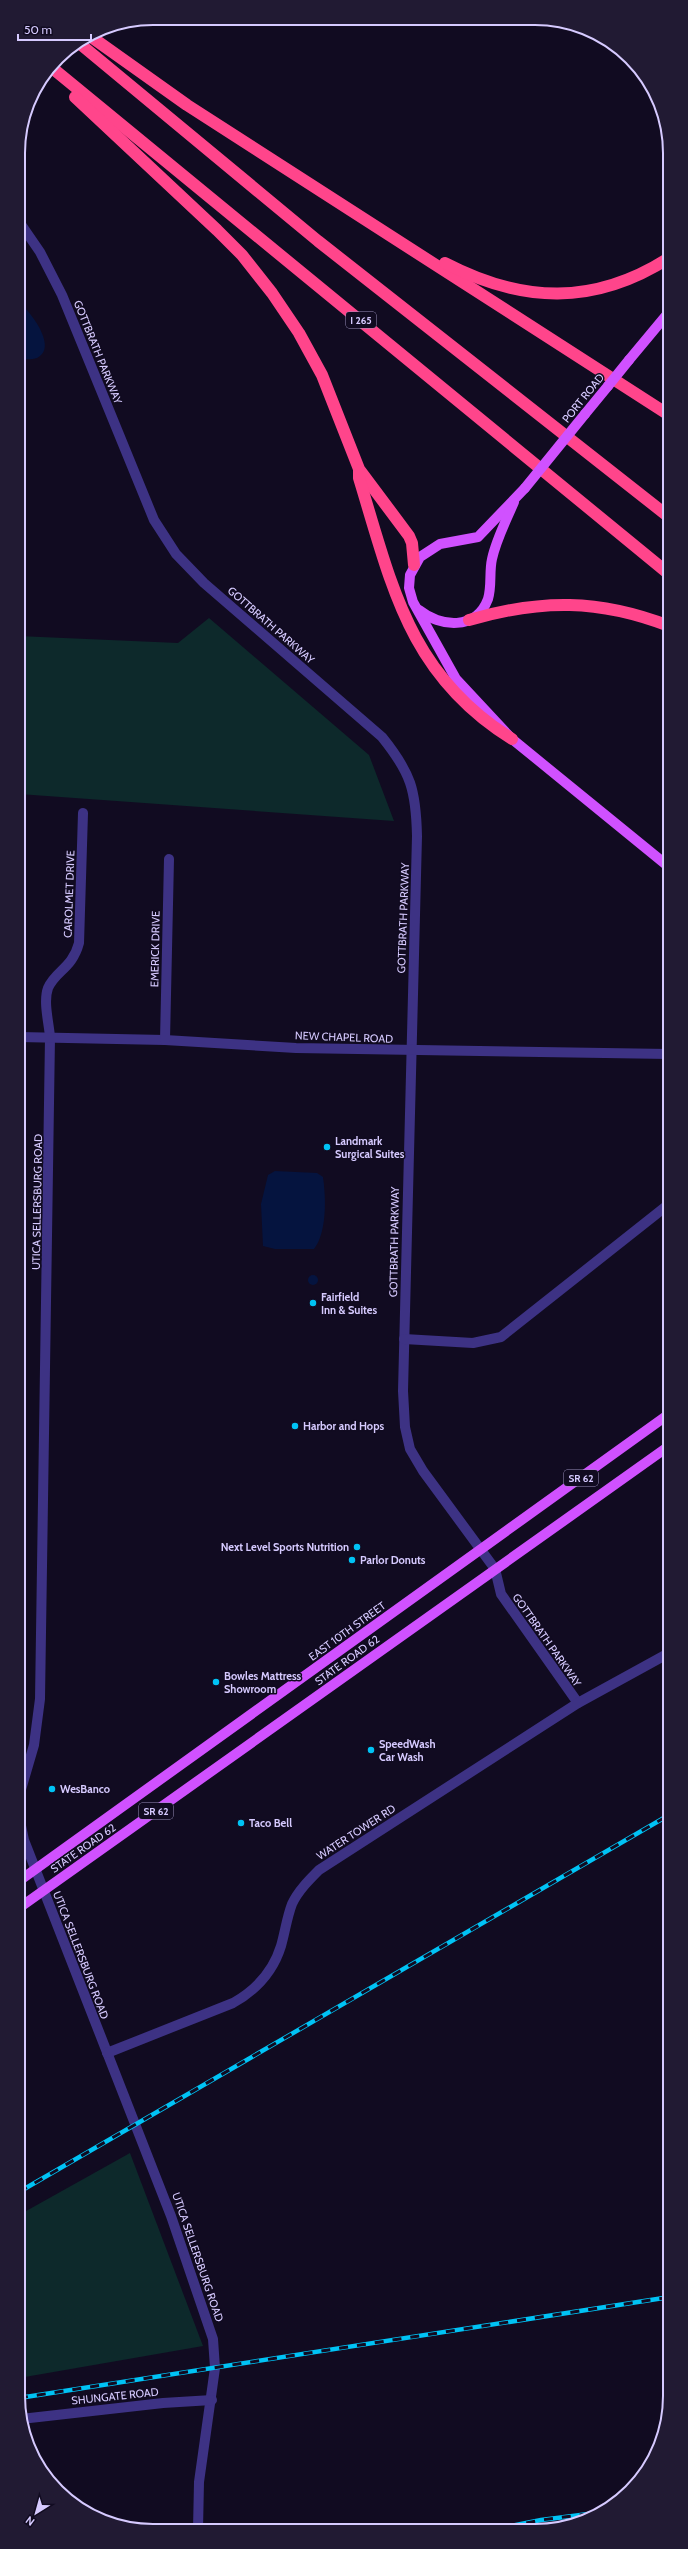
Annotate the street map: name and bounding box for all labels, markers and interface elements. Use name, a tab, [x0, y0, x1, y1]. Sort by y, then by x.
scale bar	[18, 16, 91, 42]
text: 50 m	[24, 22, 52, 37]
street label: GOTTBRATH PARKWAY	[71, 298, 125, 407]
road number: I 265	[346, 312, 376, 328]
street label: PORT ROAD	[559, 371, 607, 425]
street label: GOTTBRATH PARKWAY	[225, 583, 318, 667]
street label: CAROLMET DRIVE	[60, 850, 78, 938]
street label: GOTTBRATH PARKWAY	[394, 862, 412, 974]
street label: EMERICK DRIVE	[147, 911, 163, 987]
street label: NEW CHAPEL ROAD	[295, 1028, 393, 1046]
street label: UTICA SELLERSBURG ROAD	[29, 1134, 45, 1270]
place label: Landmark Surgical Suites	[335, 1134, 405, 1161]
marker: Landmark Surgical Suites	[322, 1142, 332, 1152]
street label: GOTTBRATH PARKWAY	[386, 1186, 402, 1297]
place label: Fairfield Inn & Suites	[321, 1290, 377, 1317]
marker: Fairfield Inn & Suites	[308, 1298, 318, 1308]
place label: Harbor and Hops	[303, 1419, 384, 1433]
marker: Harbor and Hops	[290, 1421, 300, 1431]
road number: SR 62	[564, 1470, 598, 1486]
place label: Next Level Sports Nutrition	[221, 1540, 349, 1554]
marker: Next Level Sports Nutrition	[352, 1542, 362, 1552]
place label: Parlor Donuts	[360, 1553, 426, 1567]
marker: Parlor Donuts	[347, 1555, 357, 1565]
street label: GOTTBRATH PARKWAY	[510, 1591, 585, 1690]
street label: EAST 10TH STREET	[306, 1598, 388, 1664]
street label: STATE ROAD 62	[312, 1632, 382, 1688]
place label: Bowles Mattress Showroom	[224, 1669, 302, 1696]
marker: Bowles Mattress Showroom	[211, 1677, 221, 1687]
place label: SpeedWash Car Wash	[379, 1737, 436, 1764]
marker: SpeedWash Car Wash	[366, 1745, 376, 1755]
place label: WesBanco	[60, 1782, 110, 1796]
marker: WesBanco	[47, 1784, 57, 1794]
street label: WATER TOWER RD	[314, 1801, 398, 1863]
road number: SR 62	[139, 1803, 173, 1819]
place label: Taco Bell	[249, 1816, 292, 1830]
marker: Taco Bell	[236, 1818, 246, 1828]
street label: STATE ROAD 62	[48, 1820, 119, 1876]
street label: UTICA SELLERSBURG ROAD	[50, 1889, 112, 2021]
street label: UTICA SELLERSBURG ROAD	[169, 2190, 227, 2324]
street label: SHUNGATE ROAD	[71, 2384, 159, 2408]
north arrow	[16, 2493, 56, 2533]
text: N	[23, 2513, 37, 2529]

